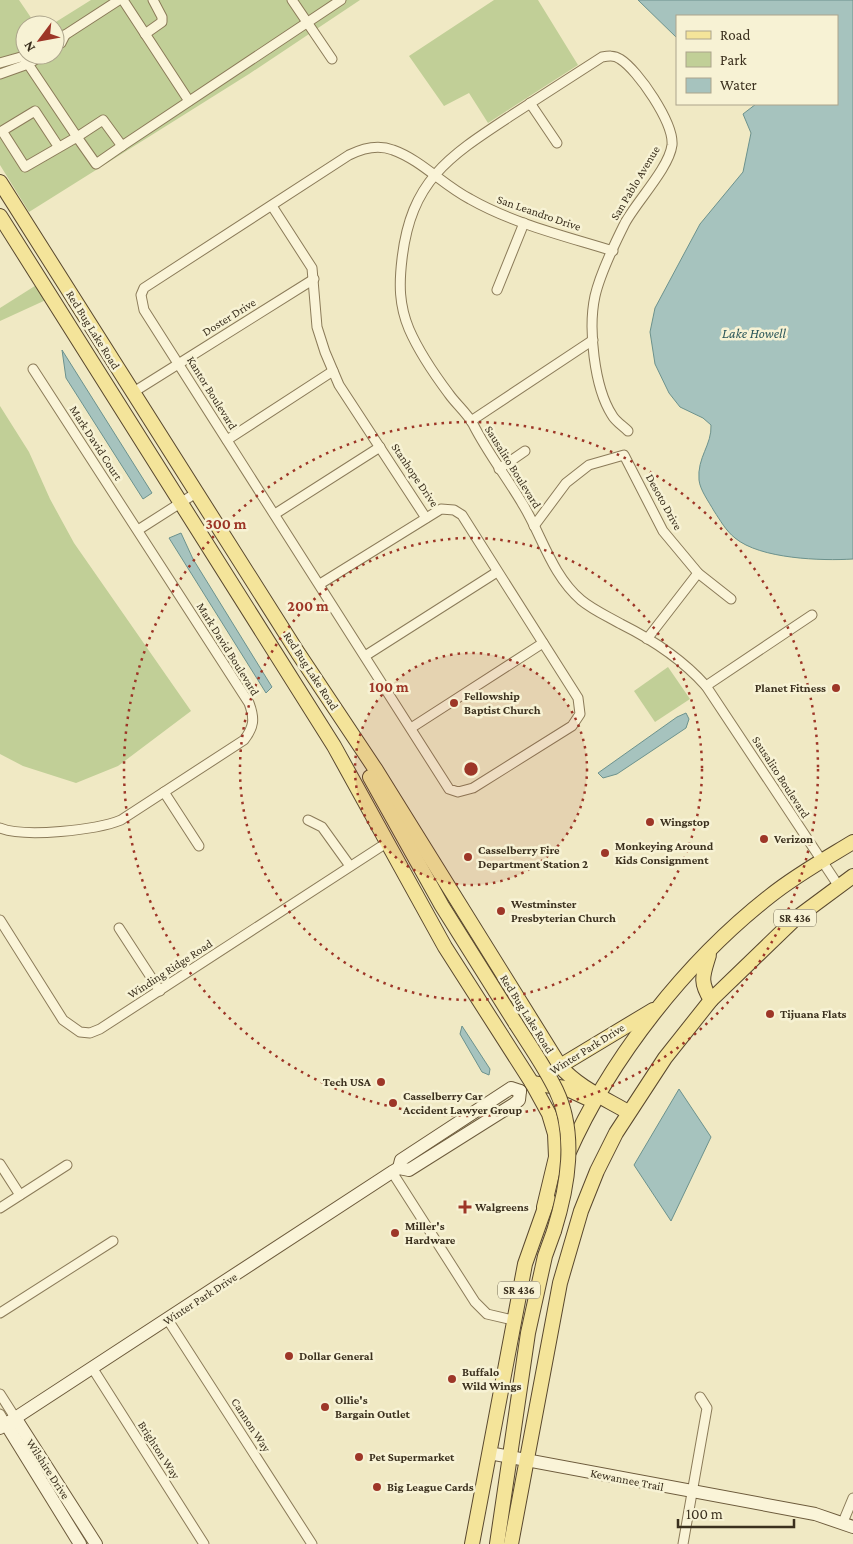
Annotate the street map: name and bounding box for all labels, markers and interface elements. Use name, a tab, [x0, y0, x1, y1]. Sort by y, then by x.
north arrow	[15, 15, 65, 65]
legend	[676, 15, 838, 105]
text: Road	[720, 27, 751, 43]
text: N	[19, 38, 38, 55]
text: Park	[720, 52, 747, 68]
text: Water	[720, 77, 757, 93]
street label: San Pablo Avenue	[607, 143, 663, 223]
street label: San Leandro Drive	[495, 192, 583, 234]
street label: Red Bug Lake Road	[63, 288, 123, 373]
street label: Doster Drive	[200, 295, 258, 339]
water label: Lake Howell	[722, 325, 786, 341]
street label: Kantor Boulevard	[184, 354, 240, 433]
street label: Mark David Court	[67, 403, 126, 484]
street label: Sausalito Boulevard	[482, 423, 544, 511]
street label: Stanhope Drive	[389, 440, 441, 510]
street label: Desoto Drive	[643, 471, 685, 533]
text: 300 m	[205, 516, 247, 532]
text: 200 m	[287, 598, 329, 614]
street label: Mark David Boulevard	[194, 600, 263, 699]
street label: Red Bug Lake Road	[281, 629, 342, 713]
text: 100 m	[369, 679, 409, 695]
place label: Planet Fitness	[755, 681, 826, 695]
marker: Planet Fitness	[830, 682, 842, 694]
place label: Fellowship Baptist Church	[464, 689, 541, 717]
marker: Fellowship Baptist Church	[448, 697, 460, 709]
street label: Sausalito Boulevard	[749, 733, 813, 821]
centre of rings	[462, 760, 480, 778]
place label: Wingstop	[659, 815, 710, 829]
marker: Wingstop	[644, 816, 656, 828]
place label: Verizon	[773, 832, 813, 846]
marker: Verizon	[758, 833, 770, 845]
place label: Monkeying Around Kids Consignment	[615, 839, 714, 867]
place label: Casselberry Fire Department Station 2	[478, 843, 588, 871]
marker: Monkeying Around Kids Consignment	[599, 847, 611, 859]
marker: Casselberry Fire Department Station 2	[462, 851, 474, 863]
place label: Westminster Presbyterian Church	[510, 897, 616, 925]
marker: Westminster Presbyterian Church	[495, 905, 507, 917]
road number: SR 436	[774, 910, 816, 926]
street label: Winding Ridge Road	[125, 936, 216, 1002]
street label: Red Bug Lake Road	[497, 972, 557, 1057]
place label: Tijuana Flats	[780, 1007, 847, 1021]
marker: Tijuana Flats	[764, 1008, 776, 1020]
street label: Winter Park Drive	[547, 1020, 627, 1078]
place label: Tech USA	[323, 1075, 372, 1089]
marker: Tech USA	[375, 1076, 387, 1088]
place label: Casselberry Car Accident Lawyer Group	[402, 1089, 522, 1117]
marker: Casselberry Car Accident Lawyer Group	[387, 1097, 399, 1109]
place label: Walgreens	[474, 1200, 529, 1214]
marker: Walgreens	[459, 1201, 471, 1213]
place label: Miller's Hardware	[405, 1219, 456, 1247]
marker: Miller's Hardware	[389, 1227, 401, 1239]
street label: Winter Park Drive	[160, 1270, 240, 1328]
road number: SR 436	[498, 1282, 540, 1298]
place label: Dollar General	[299, 1349, 374, 1363]
marker: Dollar General	[283, 1350, 295, 1362]
place label: Buffalo Wild Wings	[461, 1365, 522, 1393]
marker: Buffalo Wild Wings	[446, 1373, 458, 1385]
place label: Ollie's Bargain Outlet	[335, 1393, 411, 1421]
street label: Cannon Way	[228, 1395, 274, 1455]
marker: Ollie's Bargain Outlet	[319, 1401, 331, 1413]
street label: Brighton Way	[135, 1418, 183, 1482]
street label: Wilshire Drive	[23, 1436, 73, 1502]
place label: Pet Supermarket	[369, 1450, 455, 1464]
marker: Pet Supermarket	[353, 1451, 365, 1463]
street label: Kewannee Trail	[589, 1466, 665, 1494]
place label: Big League Cards	[387, 1480, 474, 1494]
marker: Big League Cards	[371, 1481, 383, 1493]
scale bar	[678, 1496, 794, 1528]
text: 100 m	[686, 1506, 723, 1522]

